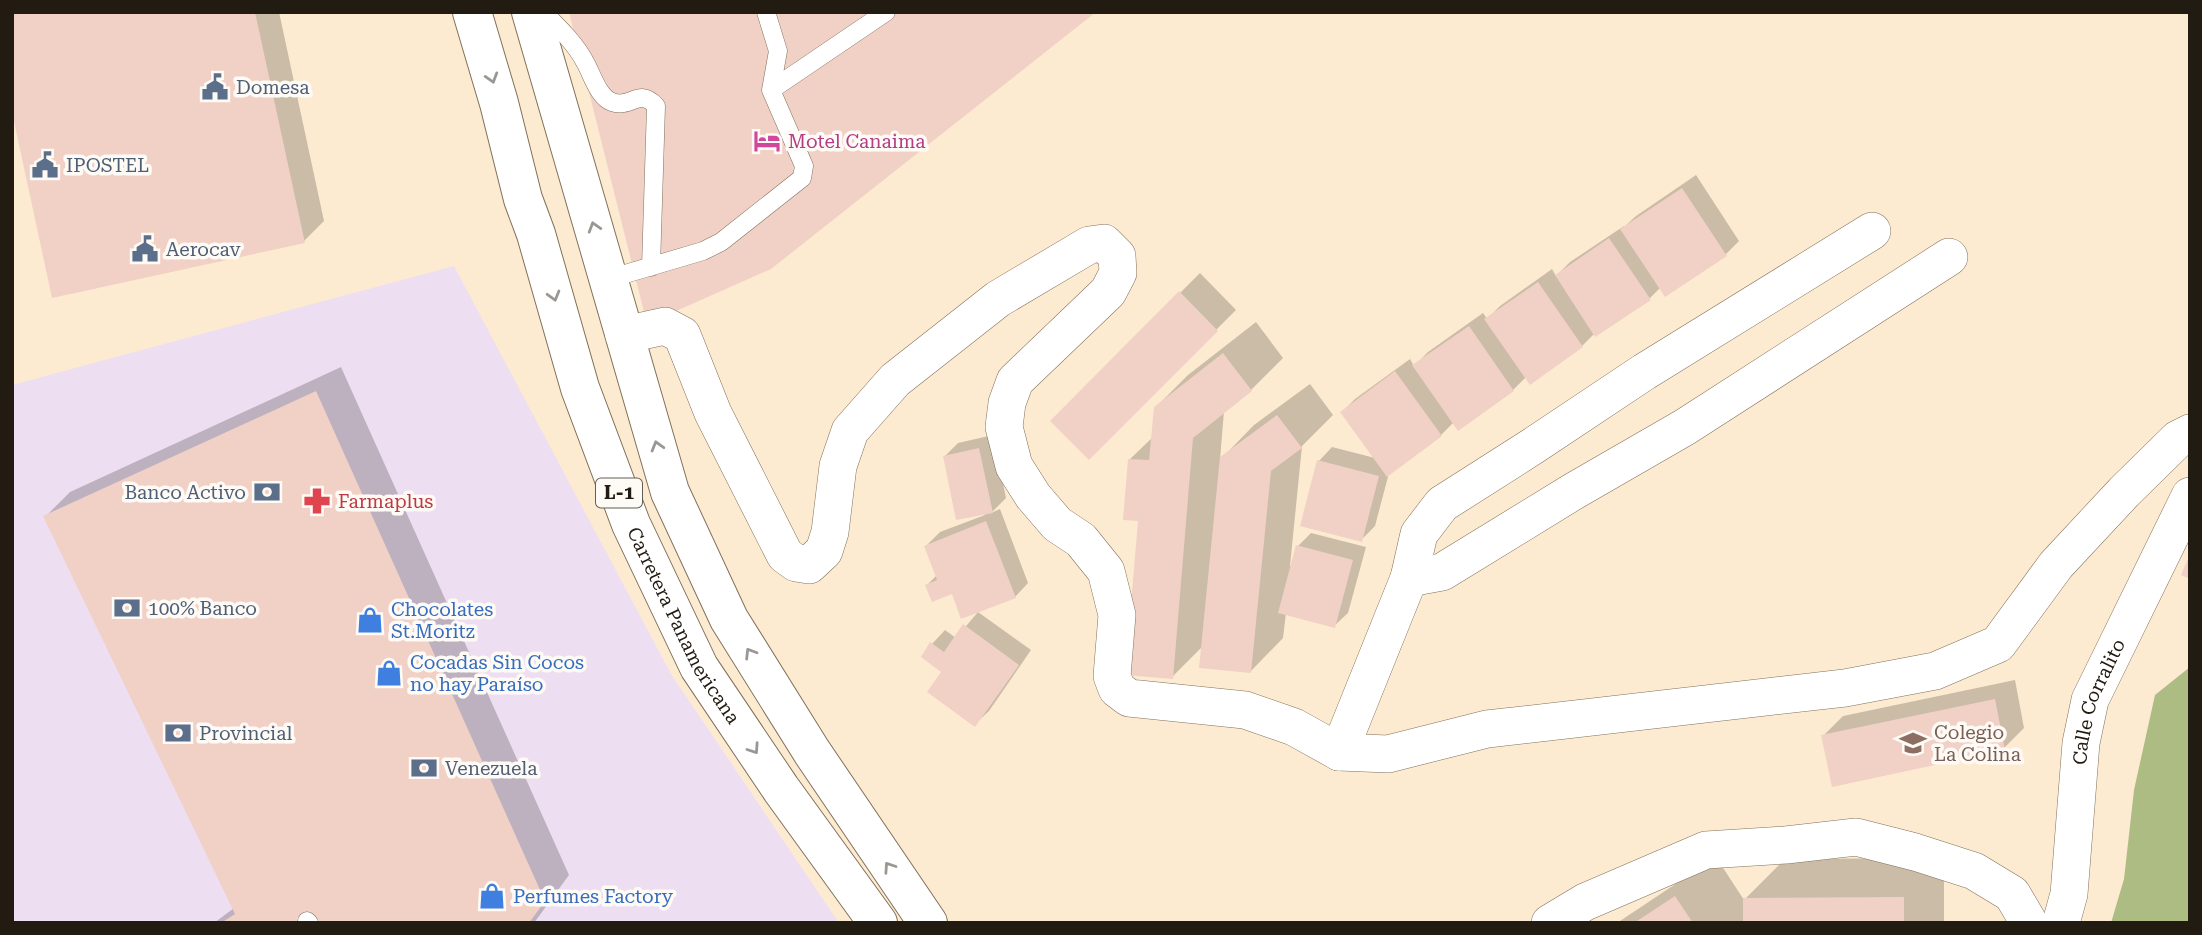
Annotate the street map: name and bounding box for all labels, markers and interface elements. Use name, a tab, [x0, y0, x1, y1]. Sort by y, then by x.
one-way arrow	[483, 71, 498, 83]
public building icon: Domesa	[200, 72, 230, 102]
place label: Domesa	[236, 76, 310, 99]
hotel icon: Motel Canaima	[752, 126, 782, 156]
place label: Motel Canaima	[788, 130, 926, 153]
public building icon: IPOSTEL	[30, 150, 60, 180]
place label: IPOSTEL	[66, 154, 149, 177]
one-way arrow	[588, 222, 603, 234]
public building icon: Aerocav	[130, 234, 160, 264]
place label: Aerocav	[166, 238, 240, 261]
one-way arrow	[545, 290, 560, 302]
one-way arrow	[650, 440, 665, 452]
bank icon: Banco Activo	[252, 477, 282, 507]
road number: L-1	[596, 478, 642, 508]
place label: Banco Activo	[124, 481, 246, 504]
pharmacy icon: Farmaplus	[302, 486, 332, 516]
place label: Farmaplus	[338, 490, 433, 513]
street label: Carretera Panamericana	[622, 523, 745, 729]
bank icon: 100% Banco	[112, 593, 142, 623]
place label: 100% Banco	[148, 597, 257, 620]
place label: Chocolates St.Moritz	[391, 598, 493, 643]
shop icon: Chocolates St.Moritz	[355, 605, 385, 635]
street label: Calle Corralito	[2068, 635, 2130, 766]
one-way arrow	[746, 647, 759, 660]
place label: Cocadas Sin Cocos no hay Paraíso	[410, 651, 584, 696]
shop icon: Cocadas Sin Cocos no hay Paraíso	[374, 658, 404, 688]
bank icon: Provincial	[163, 718, 193, 748]
place label: Colegio La Colina	[1934, 721, 2022, 766]
place label: Provincial	[199, 722, 292, 745]
school or university icon: Colegio La Colina	[1898, 728, 1928, 758]
one-way arrow	[745, 741, 758, 754]
bank icon: Venezuela	[409, 753, 439, 783]
place label: Venezuela	[445, 757, 538, 780]
one-way arrow	[885, 862, 897, 875]
shop icon: Perfumes Factory	[477, 881, 507, 911]
place label: Perfumes Factory	[513, 885, 674, 908]

